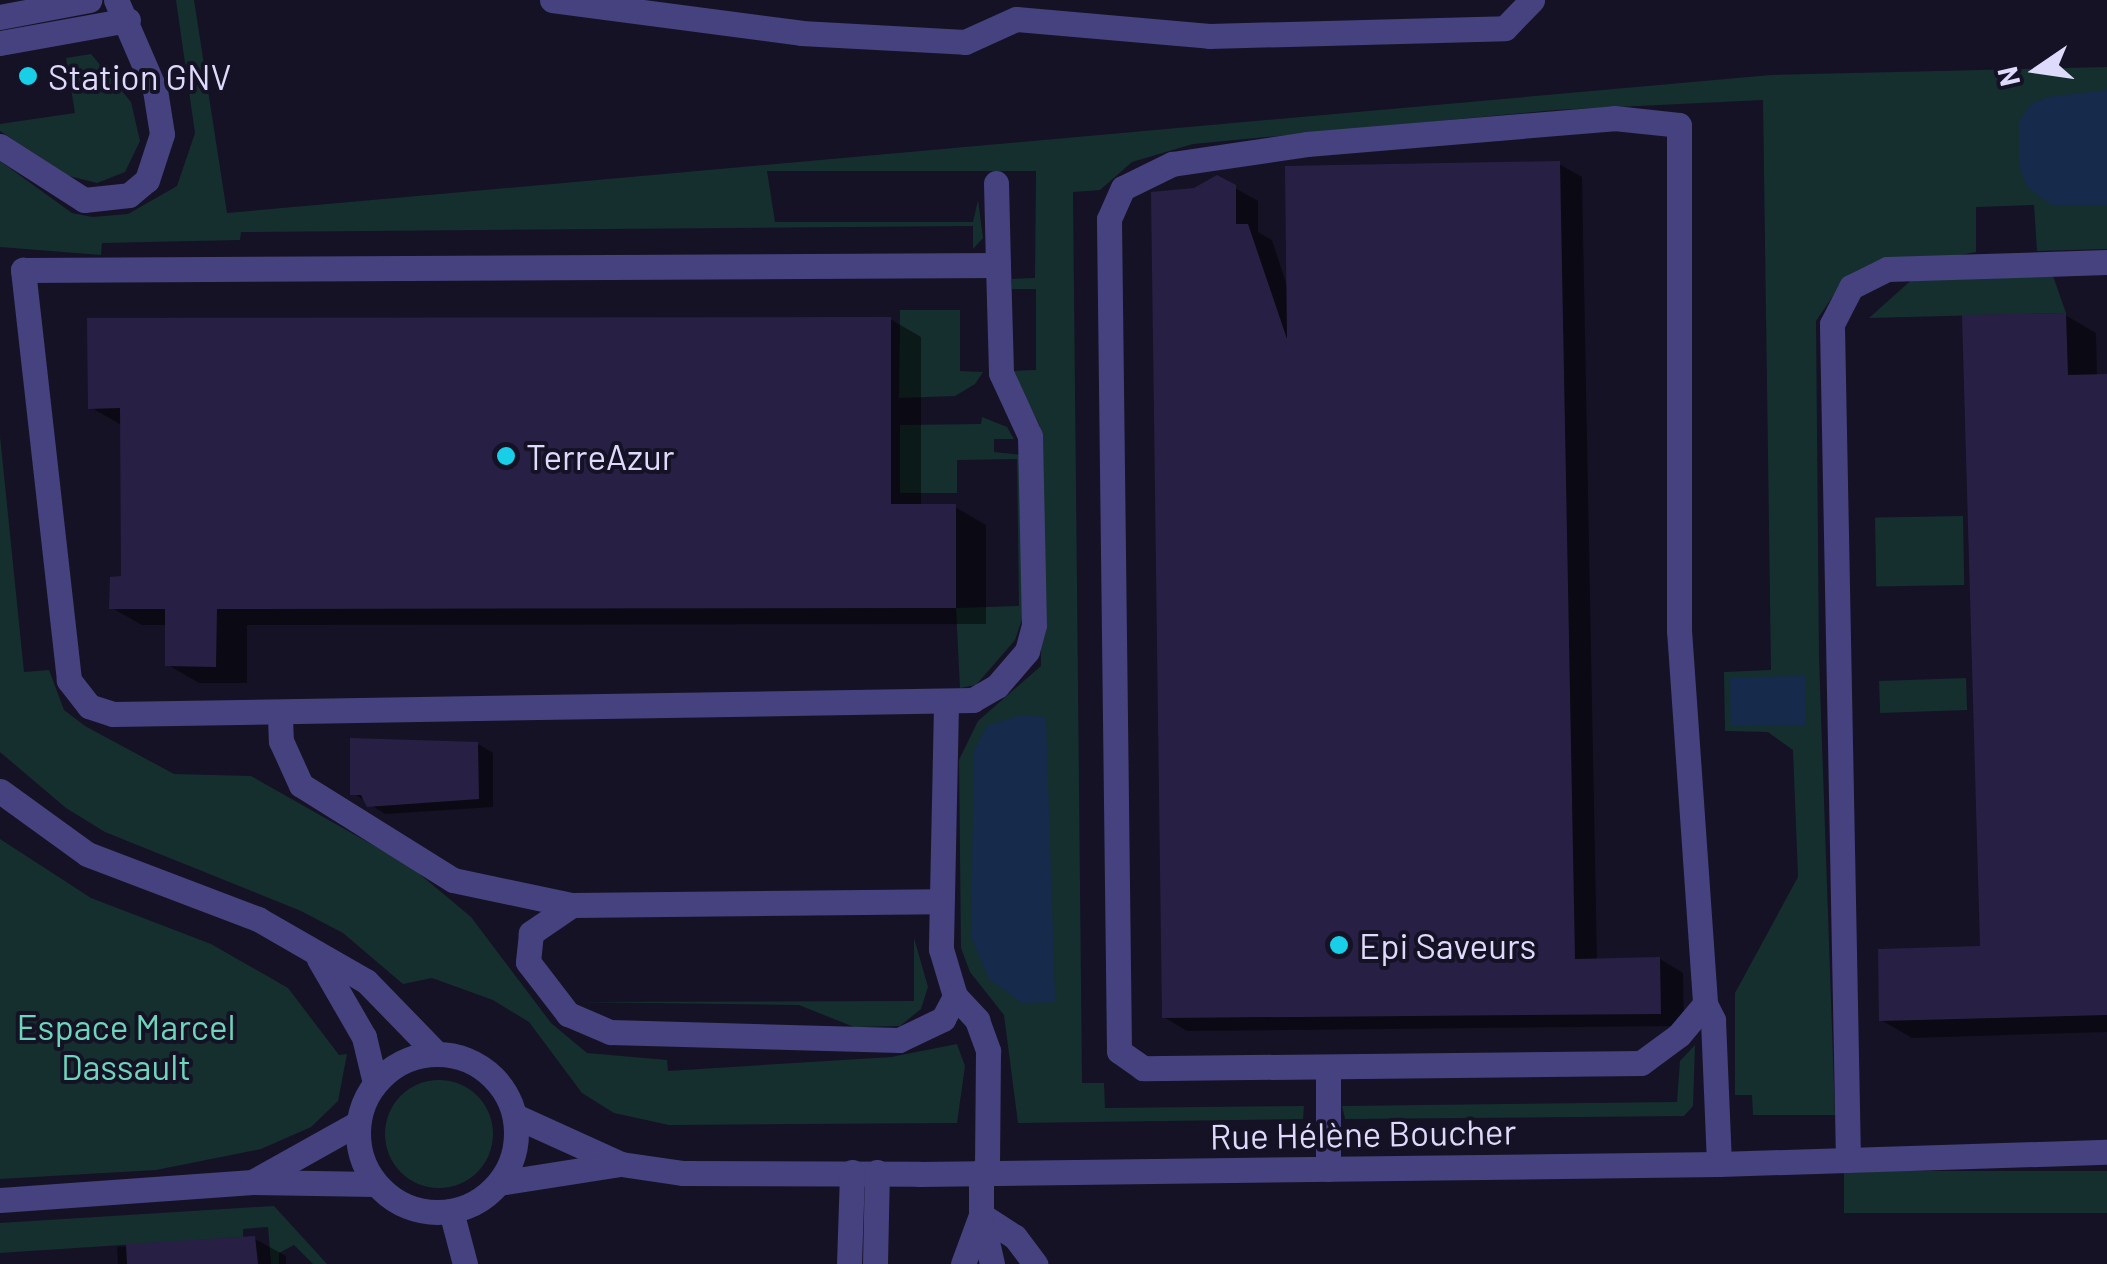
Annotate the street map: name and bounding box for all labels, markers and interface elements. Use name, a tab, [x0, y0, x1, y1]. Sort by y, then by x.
north arrow	[1987, 20, 2087, 120]
place label: Station GNV	[48, 55, 231, 97]
text: N	[1989, 64, 2026, 90]
marker: Station GNV	[17, 65, 39, 87]
place label: TerreAzur	[526, 435, 674, 477]
marker: TerreAzur	[495, 445, 517, 467]
place label: Epi Saveurs	[1359, 924, 1536, 966]
marker: Epi Saveurs	[1328, 934, 1350, 956]
park label: Espace Marcel Dassault	[16, 1005, 236, 1087]
street label: Rue Hélène Boucher	[1209, 1109, 1517, 1157]

